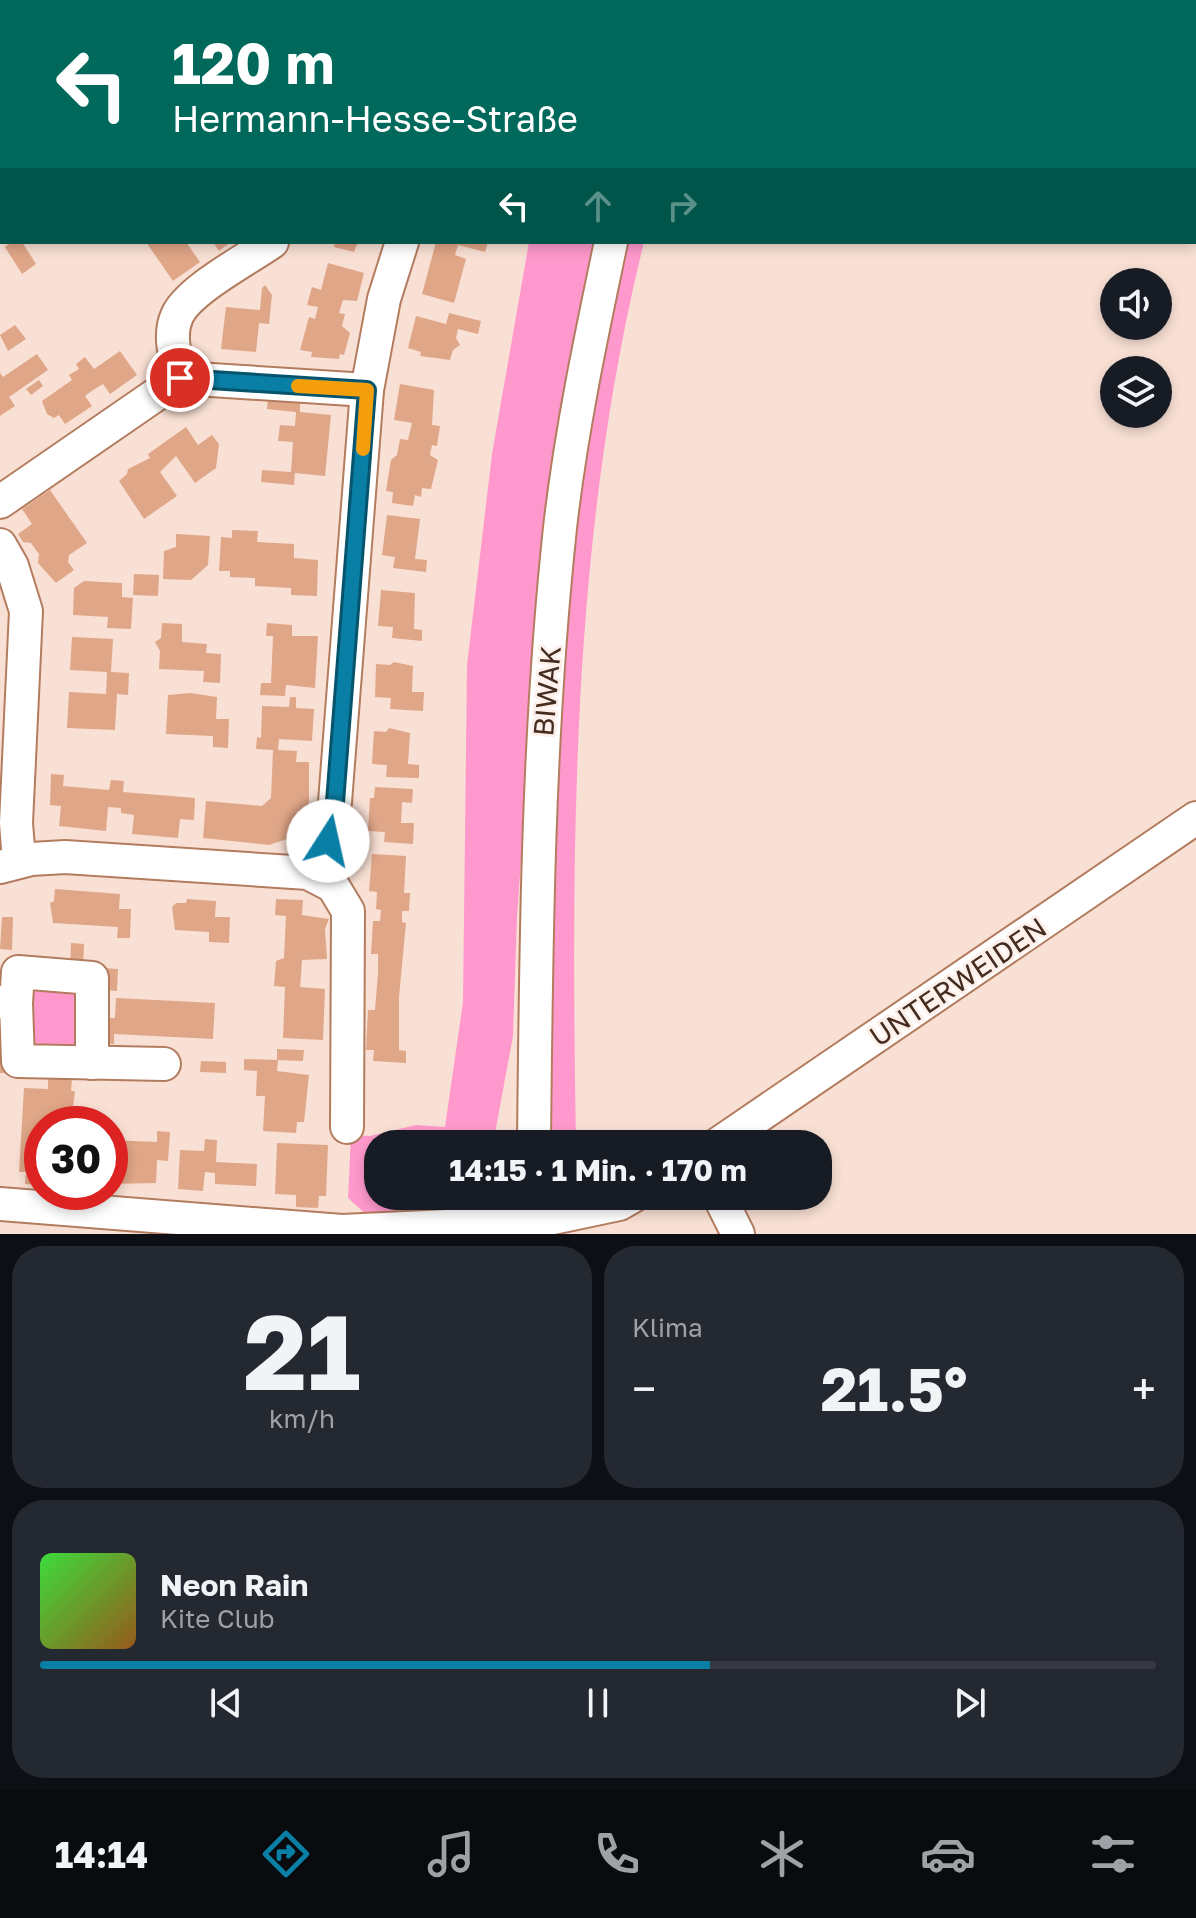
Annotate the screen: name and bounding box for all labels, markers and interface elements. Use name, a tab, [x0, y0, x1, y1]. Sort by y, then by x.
text: 120 m	[172, 29, 334, 96]
icon: left	[40, 32, 144, 136]
text: Hermann-Hesse-Straße	[172, 97, 578, 140]
icon: left	[492, 184, 536, 228]
icon: ahead	[576, 184, 620, 228]
icon: right	[660, 184, 704, 228]
map controls	[1100, 268, 1172, 428]
button: sound	[1100, 268, 1172, 340]
pin	[146, 344, 214, 412]
icon: arrive	[158, 356, 202, 400]
button: layers	[1100, 356, 1172, 428]
street label: BIWAK	[526, 644, 567, 738]
position arrow	[286, 799, 370, 883]
street label: UNTERWEIDEN	[863, 910, 1052, 1053]
speed limit sign: 30	[24, 1106, 128, 1210]
text: 14:15 · 1 Min. · 170 m	[449, 1152, 747, 1188]
text: 21	[243, 1288, 361, 1413]
text: Klima	[632, 1312, 703, 1343]
text: 21.5°	[821, 1352, 967, 1424]
text: −	[632, 1362, 656, 1415]
text: +	[1132, 1362, 1156, 1415]
text: km/h	[269, 1403, 335, 1434]
text: Neon Rain	[160, 1567, 308, 1603]
text: Kite Club	[160, 1603, 275, 1634]
icon: previous	[204, 1681, 248, 1725]
icon: pause	[576, 1681, 620, 1725]
icon: next	[948, 1681, 992, 1725]
icon: directions	[258, 1826, 314, 1882]
icon: music	[423, 1826, 479, 1882]
icon: phone	[589, 1826, 645, 1882]
icon: climate	[754, 1826, 810, 1882]
icon: car	[920, 1826, 976, 1882]
icon: filters	[1085, 1826, 1141, 1882]
text: 14:14	[55, 1833, 148, 1876]

